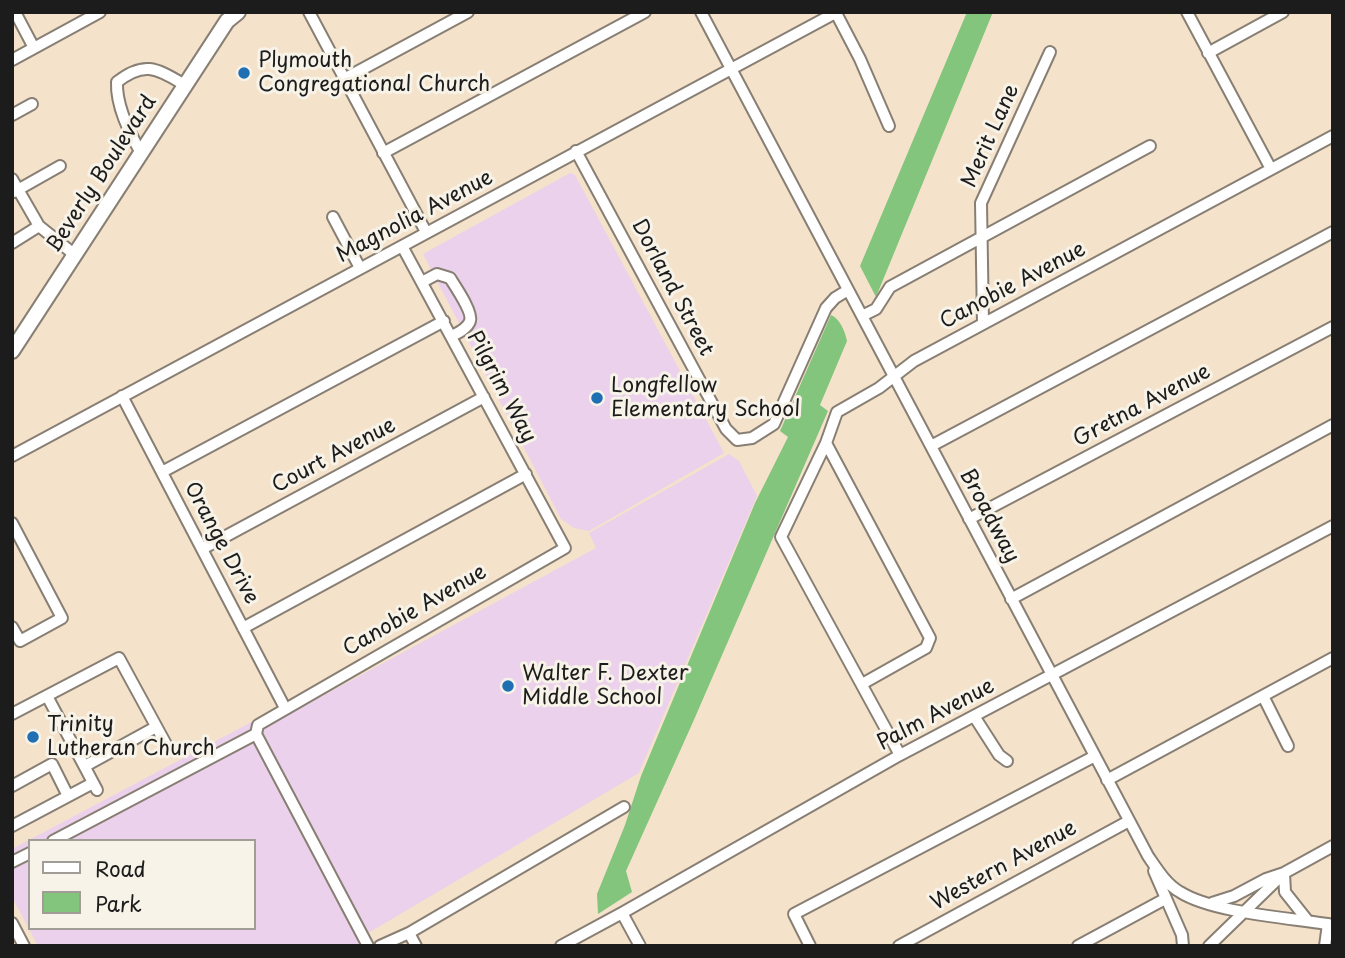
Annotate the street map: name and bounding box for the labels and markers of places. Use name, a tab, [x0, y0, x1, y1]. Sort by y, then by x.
place label: Plymouth Congregational Church	[258, 48, 490, 98]
marker: Plymouth Congregational Church	[236, 65, 252, 81]
place label: Longfellow Elementary School	[611, 373, 800, 423]
marker: Longfellow Elementary School	[589, 390, 605, 406]
place label: Walter F. Dexter Middle School	[522, 661, 688, 711]
marker: Walter F. Dexter Middle School	[500, 678, 516, 694]
place label: Trinity Lutheran Church	[47, 712, 215, 762]
marker: Trinity Lutheran Church	[25, 729, 41, 745]

